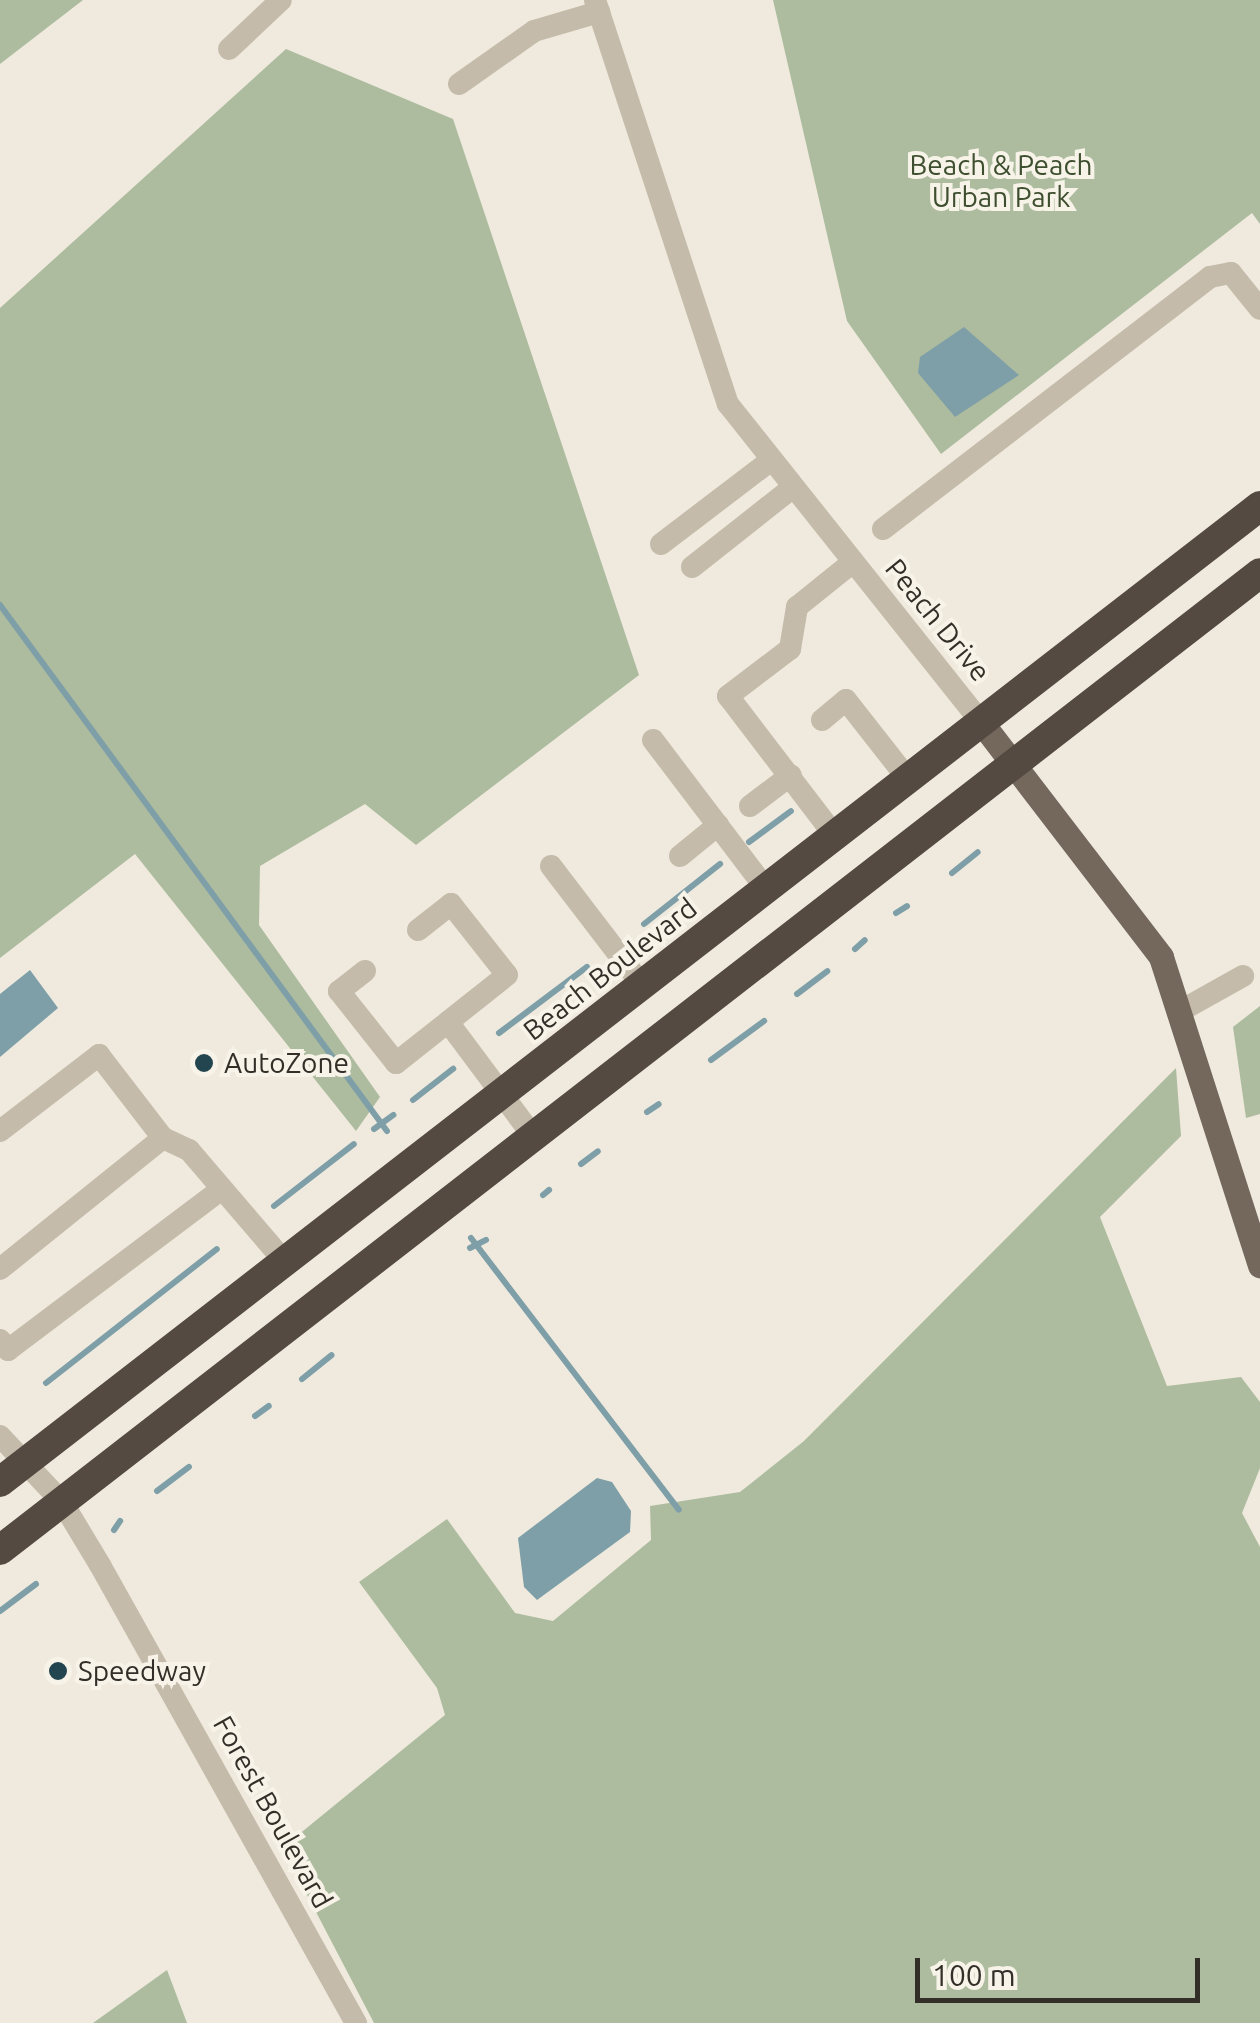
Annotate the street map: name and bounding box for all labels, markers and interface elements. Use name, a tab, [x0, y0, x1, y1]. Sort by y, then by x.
park label: Beach & Peach Urban Park	[910, 148, 1092, 214]
street label: Peach Drive	[878, 552, 998, 688]
street label: Beach Boulevard	[517, 891, 703, 1047]
place label: AutoZone	[224, 1046, 349, 1080]
marker: AutoZone	[193, 1052, 215, 1074]
place label: Speedway	[78, 1654, 206, 1688]
marker: Speedway	[47, 1660, 69, 1682]
street label: Forest Boulevard	[206, 1710, 340, 1914]
scale bar	[920, 1938, 1205, 2000]
text: 100 m	[932, 1958, 1016, 1992]

